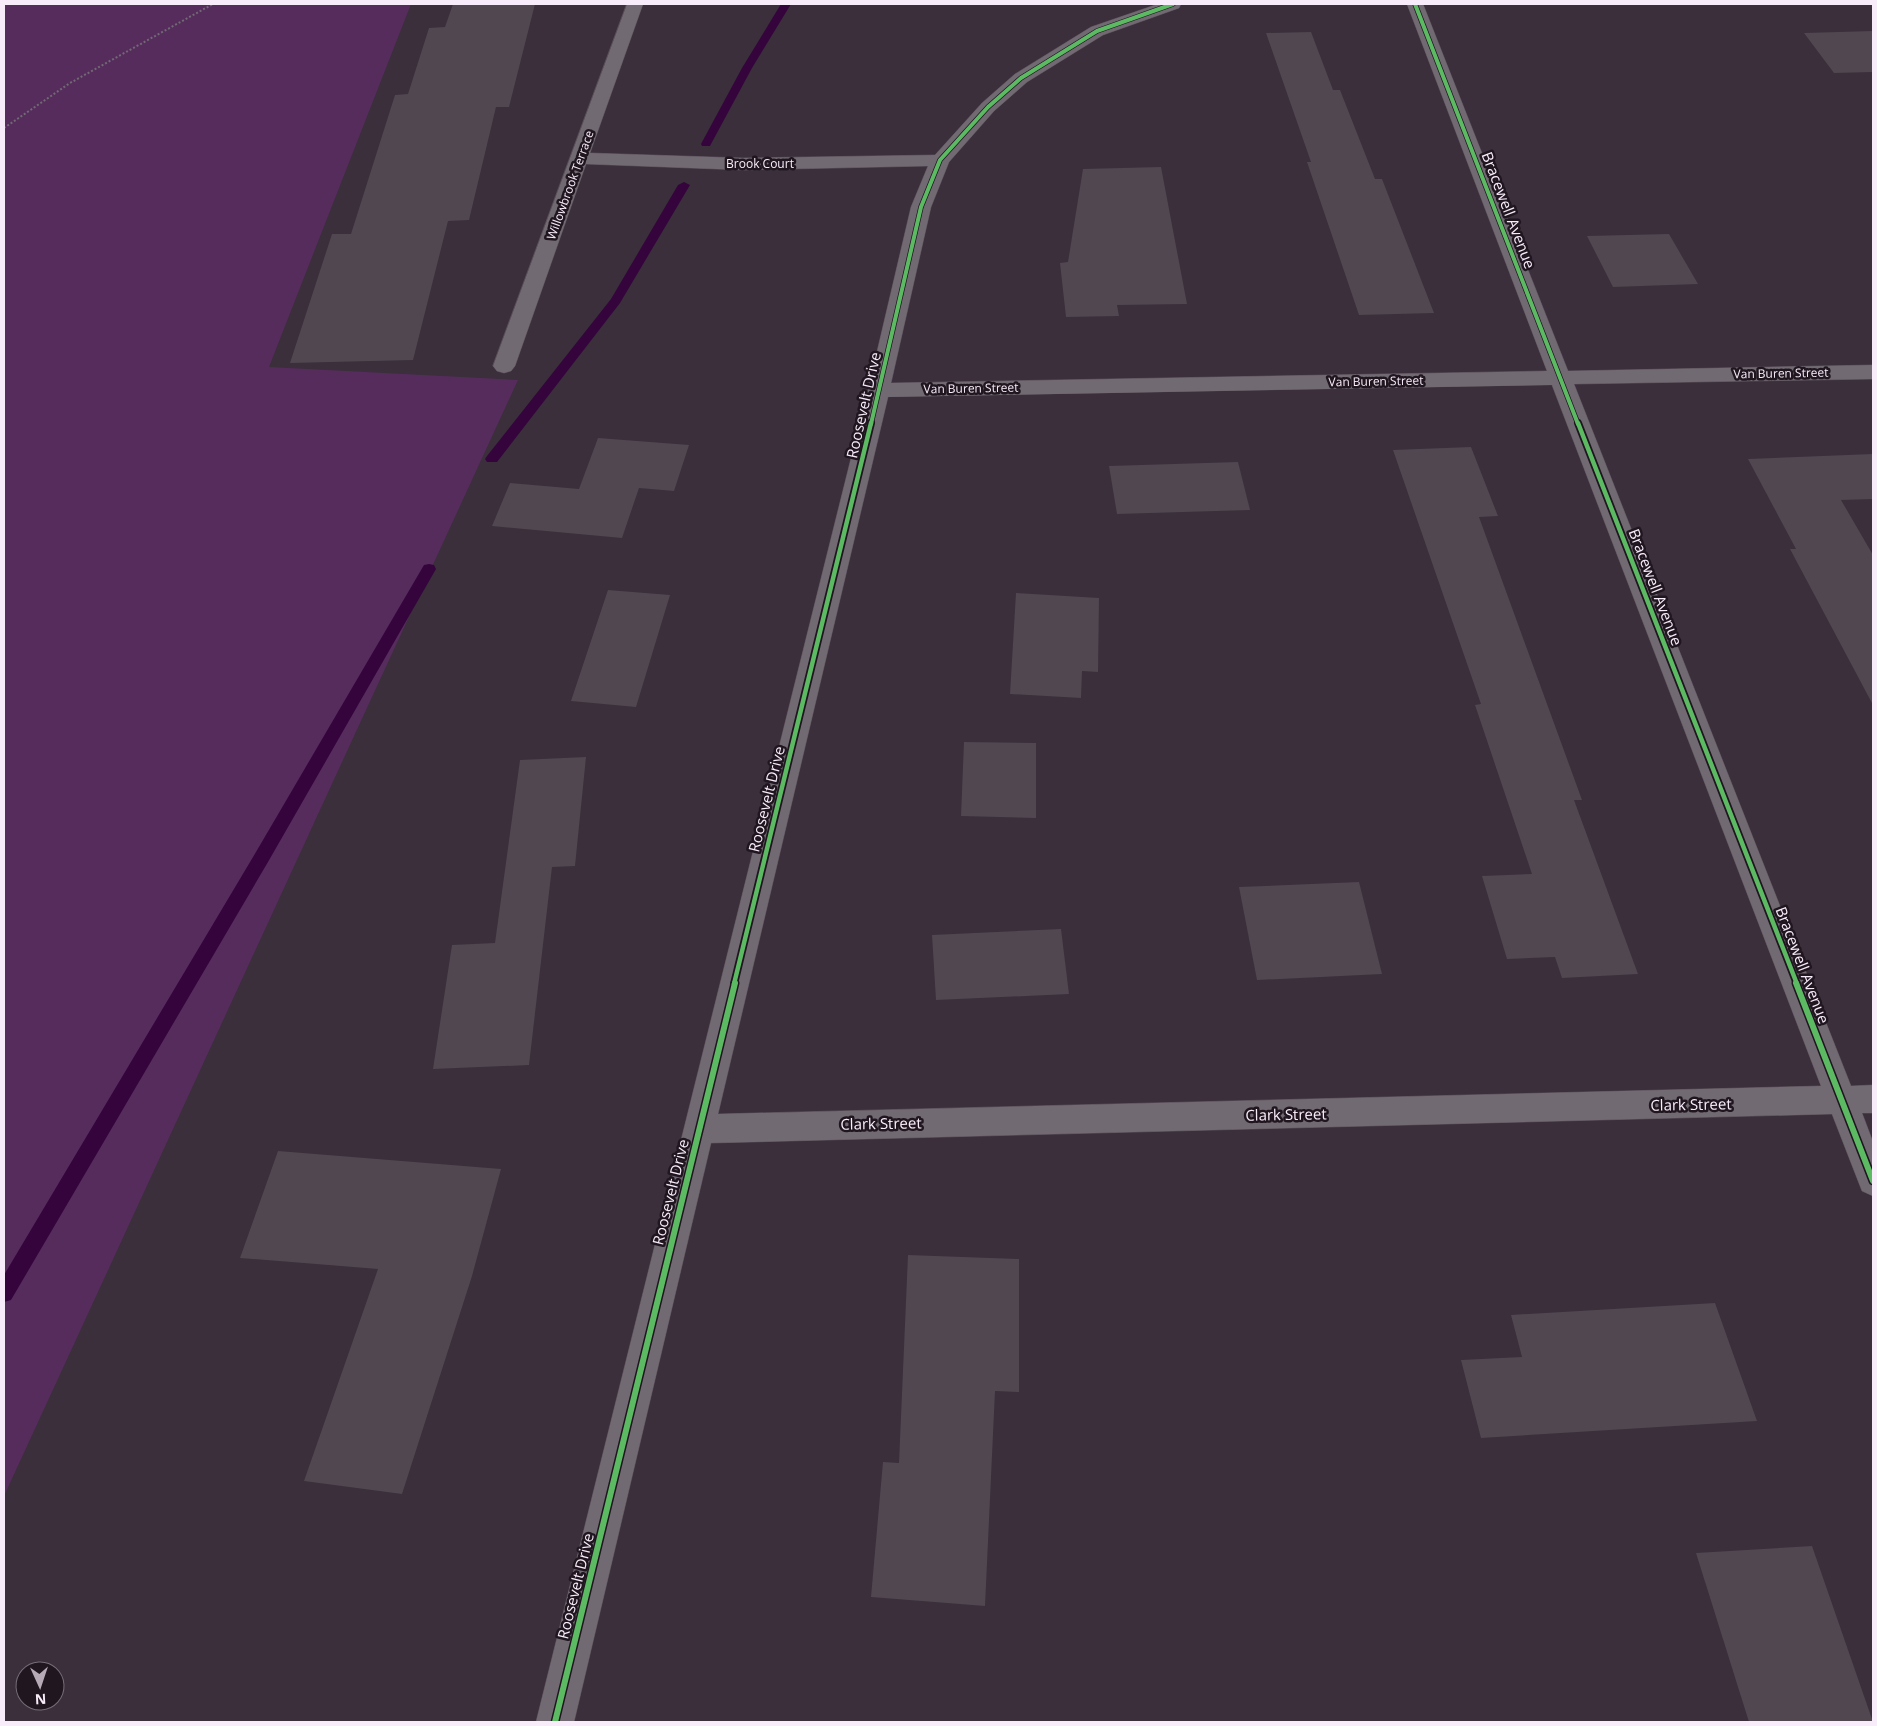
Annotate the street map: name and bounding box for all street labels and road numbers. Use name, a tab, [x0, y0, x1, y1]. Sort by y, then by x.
street label: Willowbrook Terrace	[542, 128, 598, 242]
street label: Bracewell Avenue	[1478, 149, 1540, 271]
street label: Brook Court	[726, 155, 794, 172]
street label: Roosevelt Drive	[841, 350, 885, 460]
street label: Van Buren Street	[1733, 364, 1829, 382]
street label: Van Buren Street	[1328, 372, 1424, 390]
street label: Van Buren Street	[923, 379, 1019, 397]
street label: Bracewell Avenue	[1625, 526, 1687, 648]
street label: Roosevelt Drive	[743, 744, 789, 854]
street label: Bracewell Avenue	[1772, 904, 1834, 1026]
street label: Clark Street	[1650, 1093, 1732, 1115]
street label: Clark Street	[1245, 1103, 1327, 1125]
street label: Clark Street	[840, 1112, 922, 1134]
street label: Roosevelt Drive	[647, 1137, 693, 1247]
street label: Roosevelt Drive	[552, 1531, 598, 1641]

